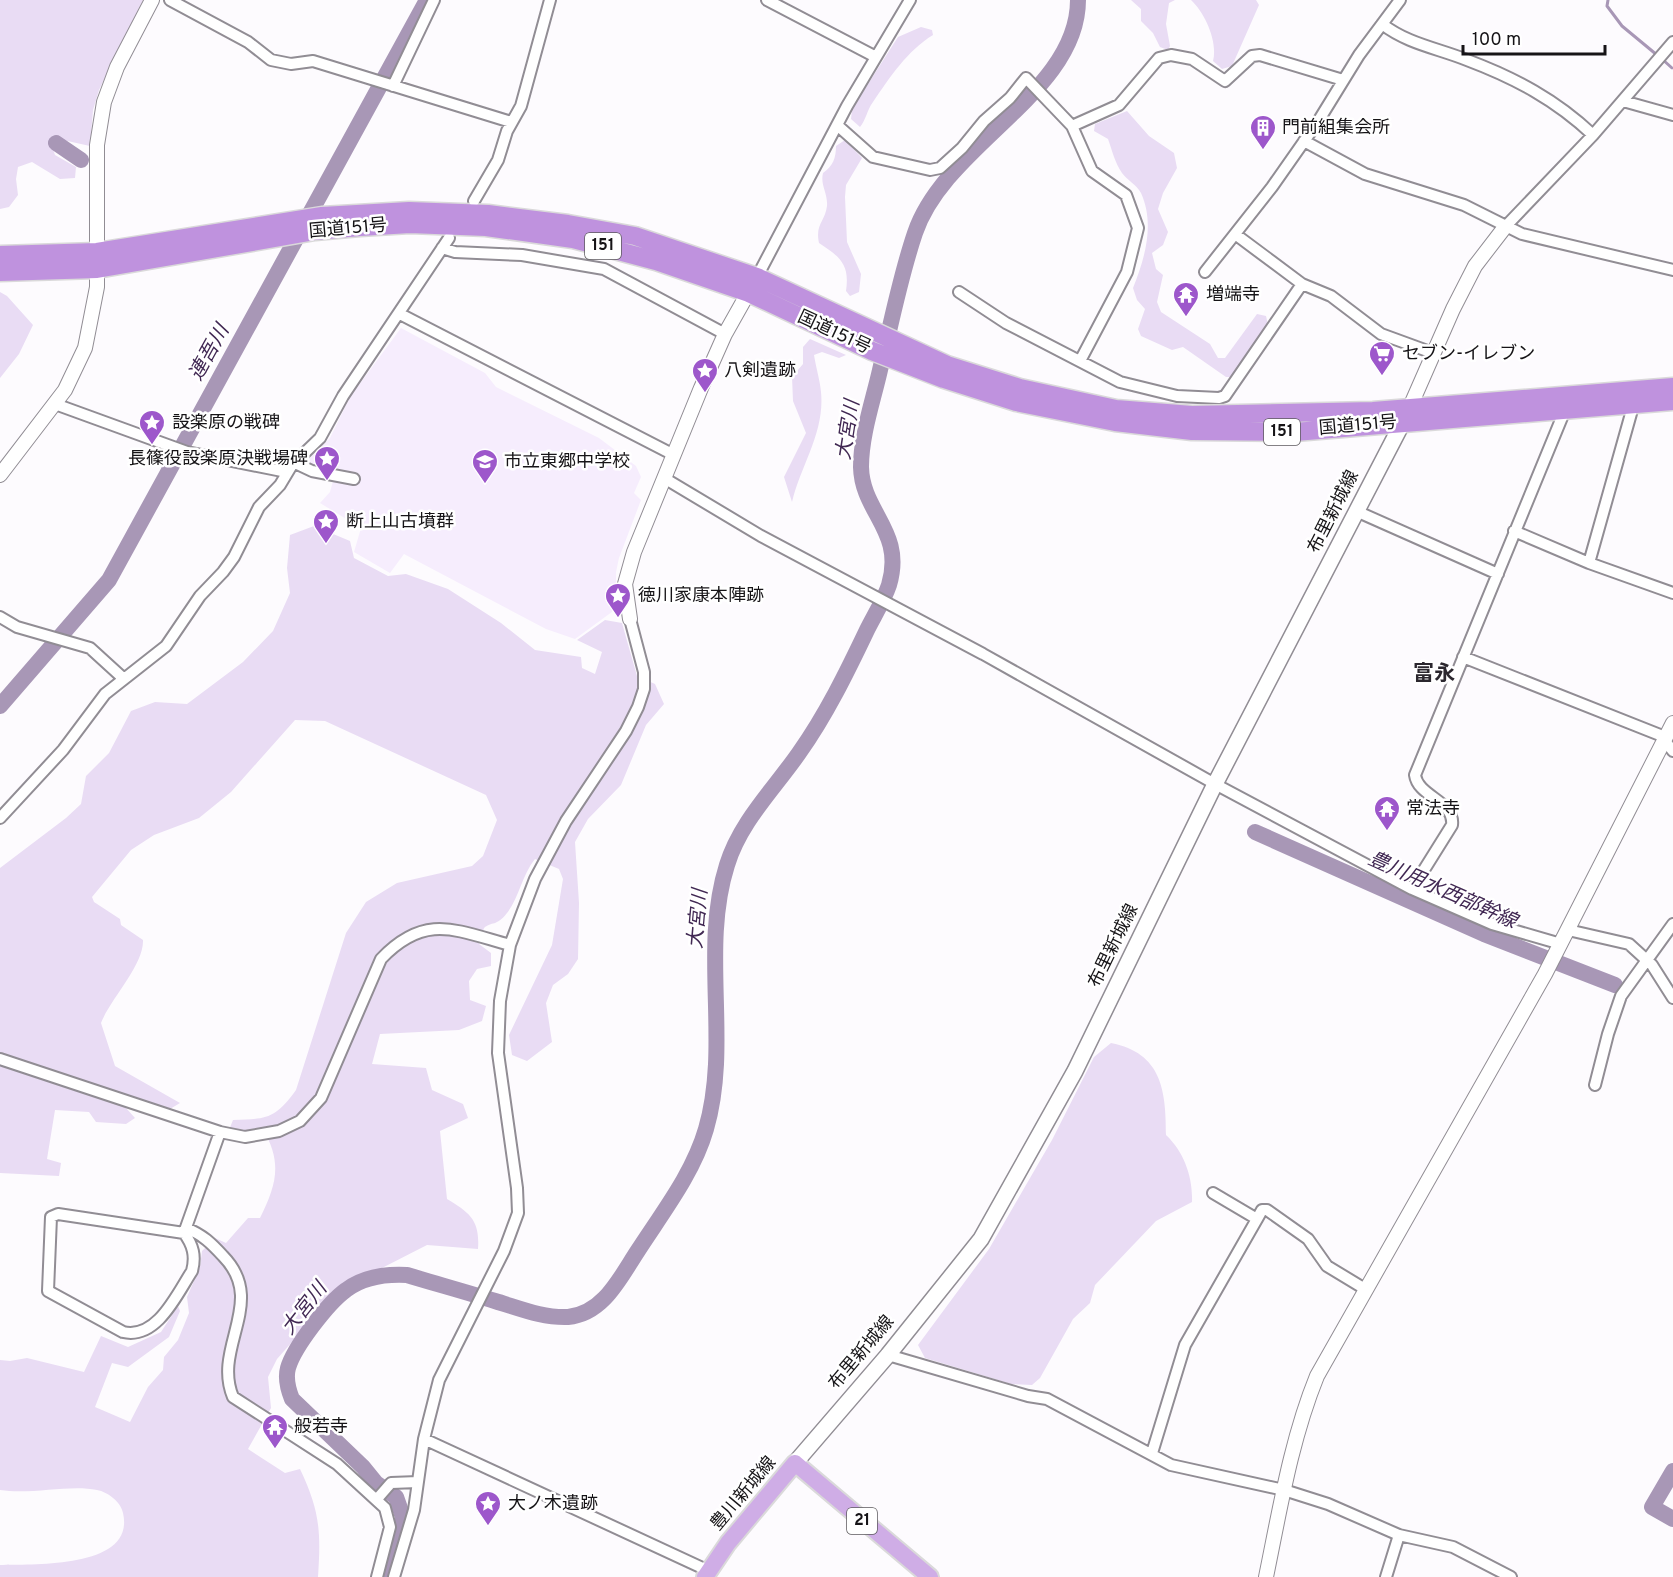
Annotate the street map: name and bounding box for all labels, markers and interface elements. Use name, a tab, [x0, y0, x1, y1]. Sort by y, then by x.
scale bar	[1463, 18, 1606, 56]
text: 100 m	[1472, 29, 1521, 52]
building icon: 門前組集会所	[1248, 113, 1278, 151]
place label: 門前組集会所	[1282, 117, 1390, 140]
street label: 国道151号	[308, 214, 388, 244]
road number: 151	[585, 233, 621, 259]
temple icon: 増端寺	[1171, 280, 1201, 318]
place label: 増端寺	[1206, 284, 1260, 307]
street label: 国道151号	[794, 306, 874, 360]
water label: 連吾川	[184, 319, 237, 386]
supermarket icon: セブン-イレブン	[1367, 339, 1397, 377]
place label: セブン-イレブン	[1402, 343, 1535, 366]
place icon: 八剣遺跡	[690, 356, 720, 394]
place label: 八剣遺跡	[724, 360, 796, 383]
water label: 大宮川	[831, 396, 867, 462]
place icon: 設楽原の戦碑	[137, 408, 167, 446]
street label: 国道151号	[1318, 411, 1398, 441]
place label: 設楽原の戦碑	[172, 412, 280, 435]
road number: 151	[1264, 419, 1300, 445]
place icon: 長篠役設楽原決戦場碑	[312, 444, 342, 482]
school or university icon: 市立東郷中学校	[470, 447, 500, 485]
place label: 長篠役設楽原決戦場碑	[128, 448, 308, 471]
place label: 市立東郷中学校	[504, 451, 630, 474]
street label: 布里新城線	[1303, 467, 1365, 557]
place icon: 断上山古墳群	[311, 507, 341, 545]
place label: 断上山古墳群	[346, 511, 454, 534]
place icon: 徳川家康本陣跡	[603, 581, 633, 619]
place label: 徳川家康本陣跡	[638, 585, 764, 608]
district label: 富永	[1413, 661, 1455, 688]
temple icon: 常法寺	[1372, 794, 1402, 832]
place label: 常法寺	[1406, 798, 1460, 821]
water label: 豊川用水西部幹線	[1364, 847, 1523, 937]
water label: 大宮川	[683, 886, 715, 950]
street label: 布里新城線	[1084, 901, 1144, 991]
water label: 大宮川	[276, 1276, 335, 1341]
street label: 布里新城線	[824, 1311, 900, 1395]
temple icon: 般若寺	[260, 1412, 290, 1450]
place label: 般若寺	[294, 1416, 348, 1439]
street label: 豊川新城線	[706, 1452, 782, 1536]
place icon: 大ノ木遺跡	[473, 1489, 503, 1527]
place label: 大ノ木遺跡	[508, 1493, 598, 1516]
road number: 21	[847, 1508, 877, 1534]

